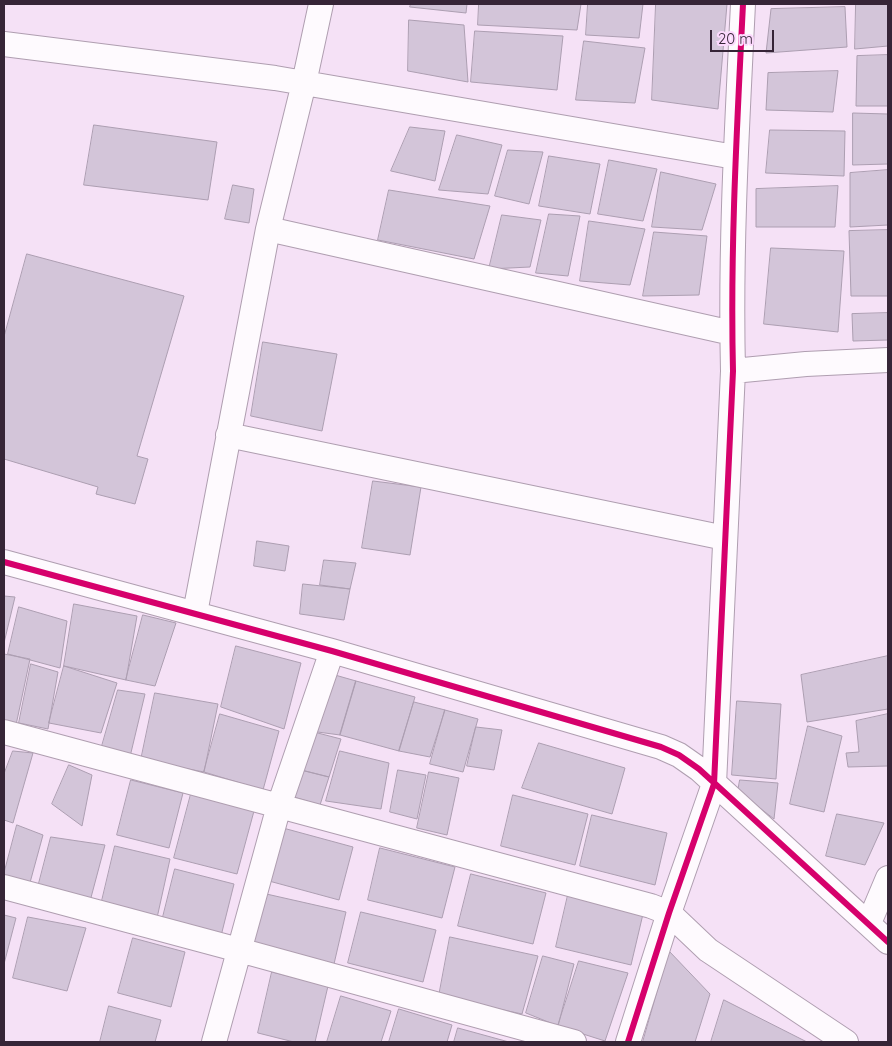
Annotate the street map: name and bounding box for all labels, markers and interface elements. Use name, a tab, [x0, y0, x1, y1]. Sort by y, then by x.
scale bar	[712, 20, 776, 52]
text: 20 m	[718, 29, 753, 48]

